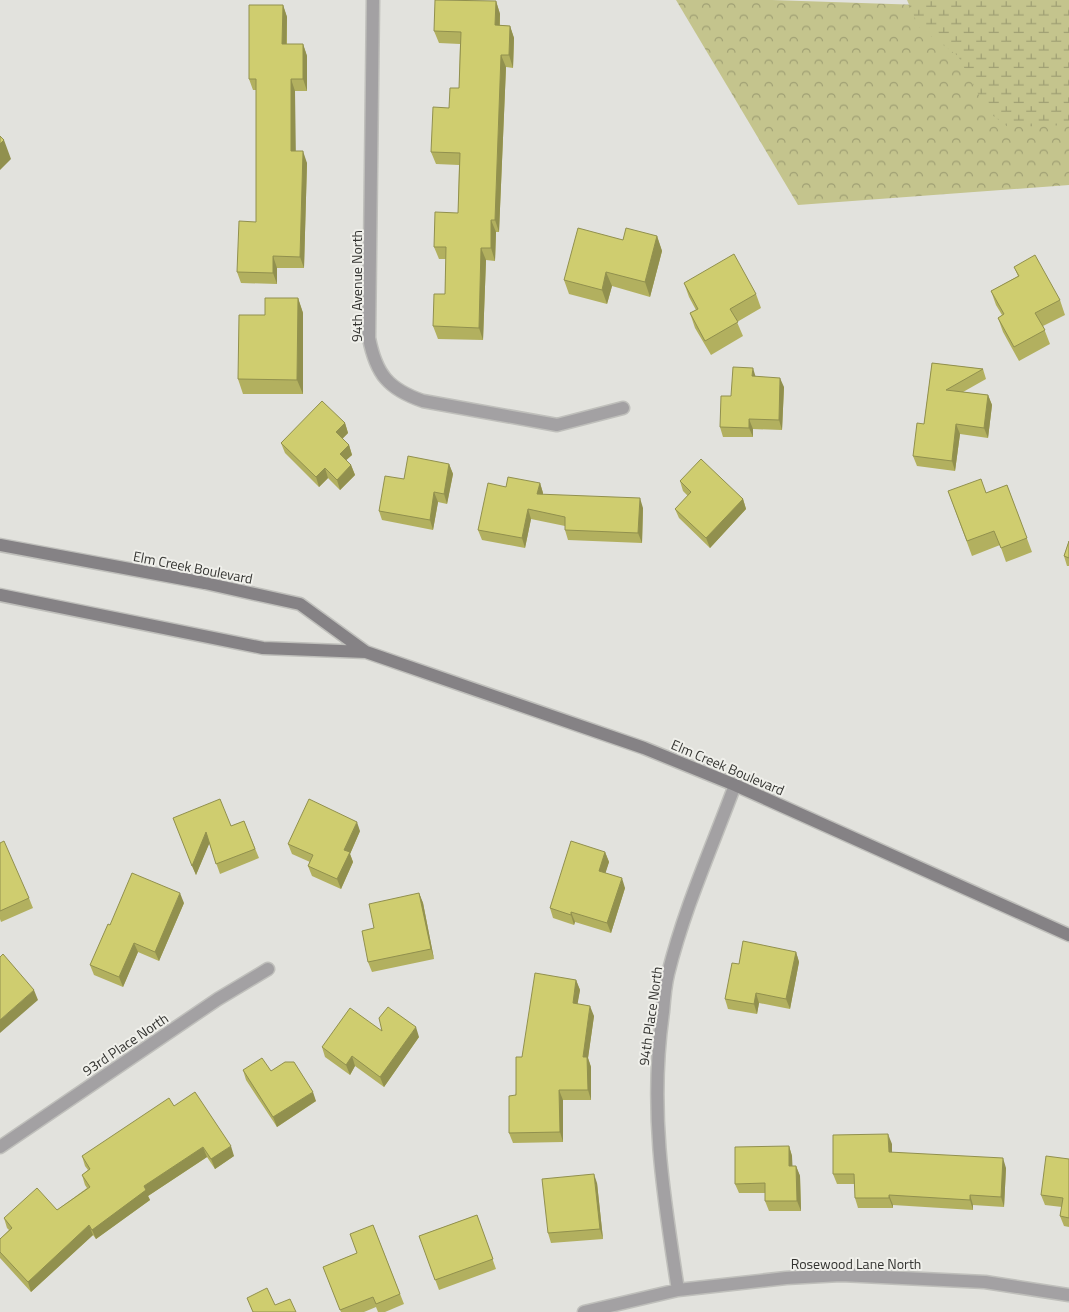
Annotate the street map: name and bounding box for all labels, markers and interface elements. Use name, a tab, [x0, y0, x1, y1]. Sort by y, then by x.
street label: 94th Avenue North	[346, 230, 367, 342]
street label: Elm Creek Boulevard	[131, 545, 255, 589]
street label: Elm Creek Boulevard	[668, 734, 788, 800]
street label: 94th Place North	[633, 965, 667, 1067]
street label: 93rd Place North	[78, 1007, 172, 1081]
street label: Rosewood Lane North	[791, 1253, 921, 1274]

